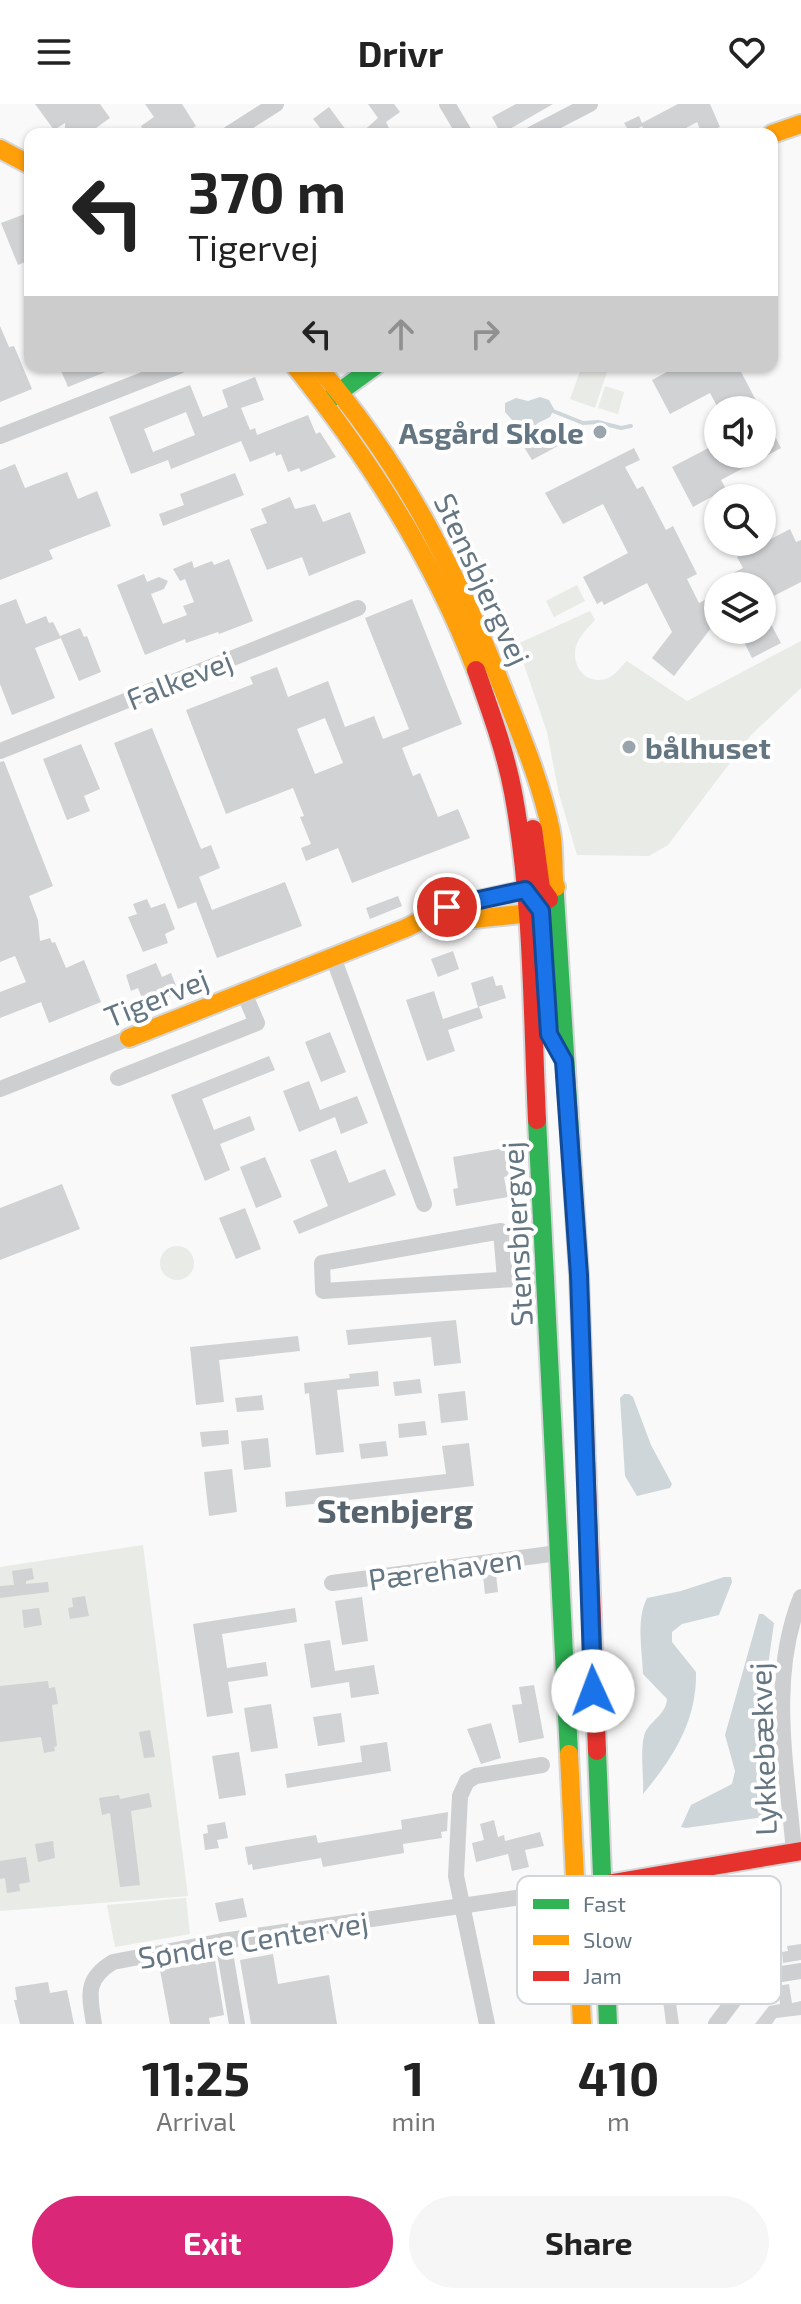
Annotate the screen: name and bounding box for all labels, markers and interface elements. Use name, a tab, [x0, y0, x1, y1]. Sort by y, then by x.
icon: menu	[32, 30, 76, 74]
icon: heart	[725, 30, 769, 74]
text: Drivr	[358, 31, 443, 74]
text: 370 m	[188, 157, 346, 224]
icon: left	[56, 160, 160, 264]
text: Tigervej	[188, 225, 319, 268]
icon: left	[295, 312, 339, 356]
icon: ahead	[379, 312, 423, 356]
icon: right	[463, 312, 507, 356]
map controls	[704, 396, 776, 644]
button: sound	[704, 396, 776, 468]
place label: Asgård Skole	[399, 414, 584, 450]
marker: Asgård Skole	[591, 423, 609, 441]
button: search	[704, 484, 776, 556]
street label: Stensbjergvej	[427, 487, 539, 671]
button: layers	[704, 572, 776, 644]
street label: Falkevej	[121, 642, 237, 716]
place label: bålhuset	[645, 729, 771, 765]
marker: bålhuset	[620, 738, 638, 756]
pin	[413, 873, 481, 941]
icon: arrive	[425, 885, 469, 929]
street label: Tigervej	[99, 960, 213, 1034]
street label: Stensbjergvej	[493, 1140, 539, 1328]
district label: Stenbjerg	[317, 1489, 473, 1530]
street label: Pærehaven	[366, 1539, 524, 1597]
position arrow	[551, 1649, 635, 1733]
street label: Lykkebækvej	[741, 1662, 783, 1836]
legend	[517, 1876, 781, 2004]
text: Fast	[583, 1890, 626, 1916]
street label: Søndre Centervej	[135, 1903, 371, 1975]
text: Slow	[583, 1926, 632, 1952]
text: Jam	[583, 1962, 622, 1988]
text: 11:25	[142, 2048, 250, 2106]
text: 1	[403, 2048, 424, 2106]
text: 410	[578, 2048, 659, 2106]
text: Arrival	[156, 2105, 235, 2136]
text: min	[392, 2105, 436, 2136]
text: m	[607, 2105, 630, 2136]
button: Exit	[32, 2196, 393, 2288]
button: Share	[409, 2196, 769, 2288]

